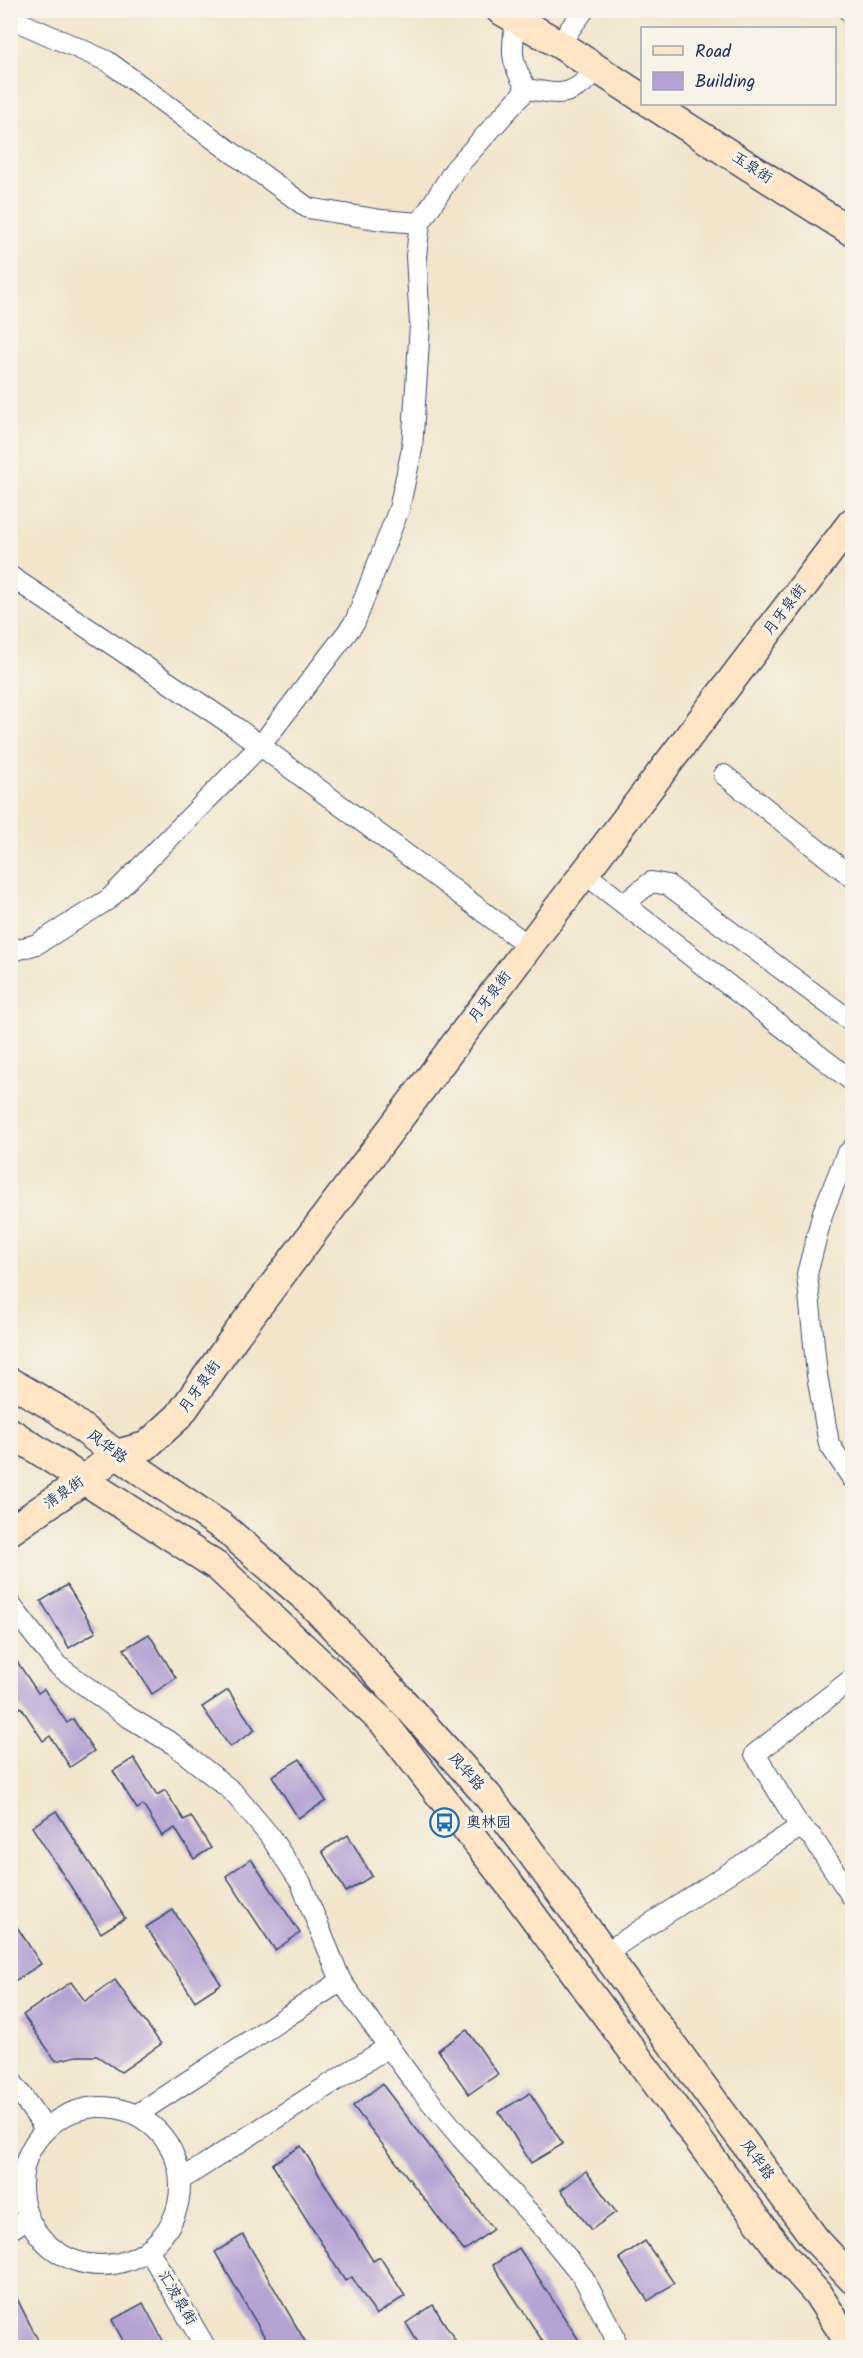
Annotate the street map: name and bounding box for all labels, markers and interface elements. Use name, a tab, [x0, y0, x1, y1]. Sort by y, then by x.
legend	[641, 27, 836, 105]
text: Road	[695, 38, 732, 67]
text: Building	[695, 68, 755, 97]
street label: 玉泉街	[727, 146, 777, 190]
street label: 月牙泉街	[757, 579, 813, 641]
street label: 月牙泉街	[462, 966, 518, 1028]
street label: 月牙泉街	[173, 1356, 227, 1418]
street label: 风华路	[82, 1424, 132, 1470]
street label: 清泉街	[39, 1470, 89, 1516]
street label: 风华路	[442, 1747, 490, 1797]
bus stop icon: 奥林园	[429, 1807, 461, 1839]
place label: 奥林园	[466, 1811, 511, 1835]
street label: 风华路	[734, 2135, 780, 2185]
street label: 汇波泉街	[151, 2266, 203, 2330]

